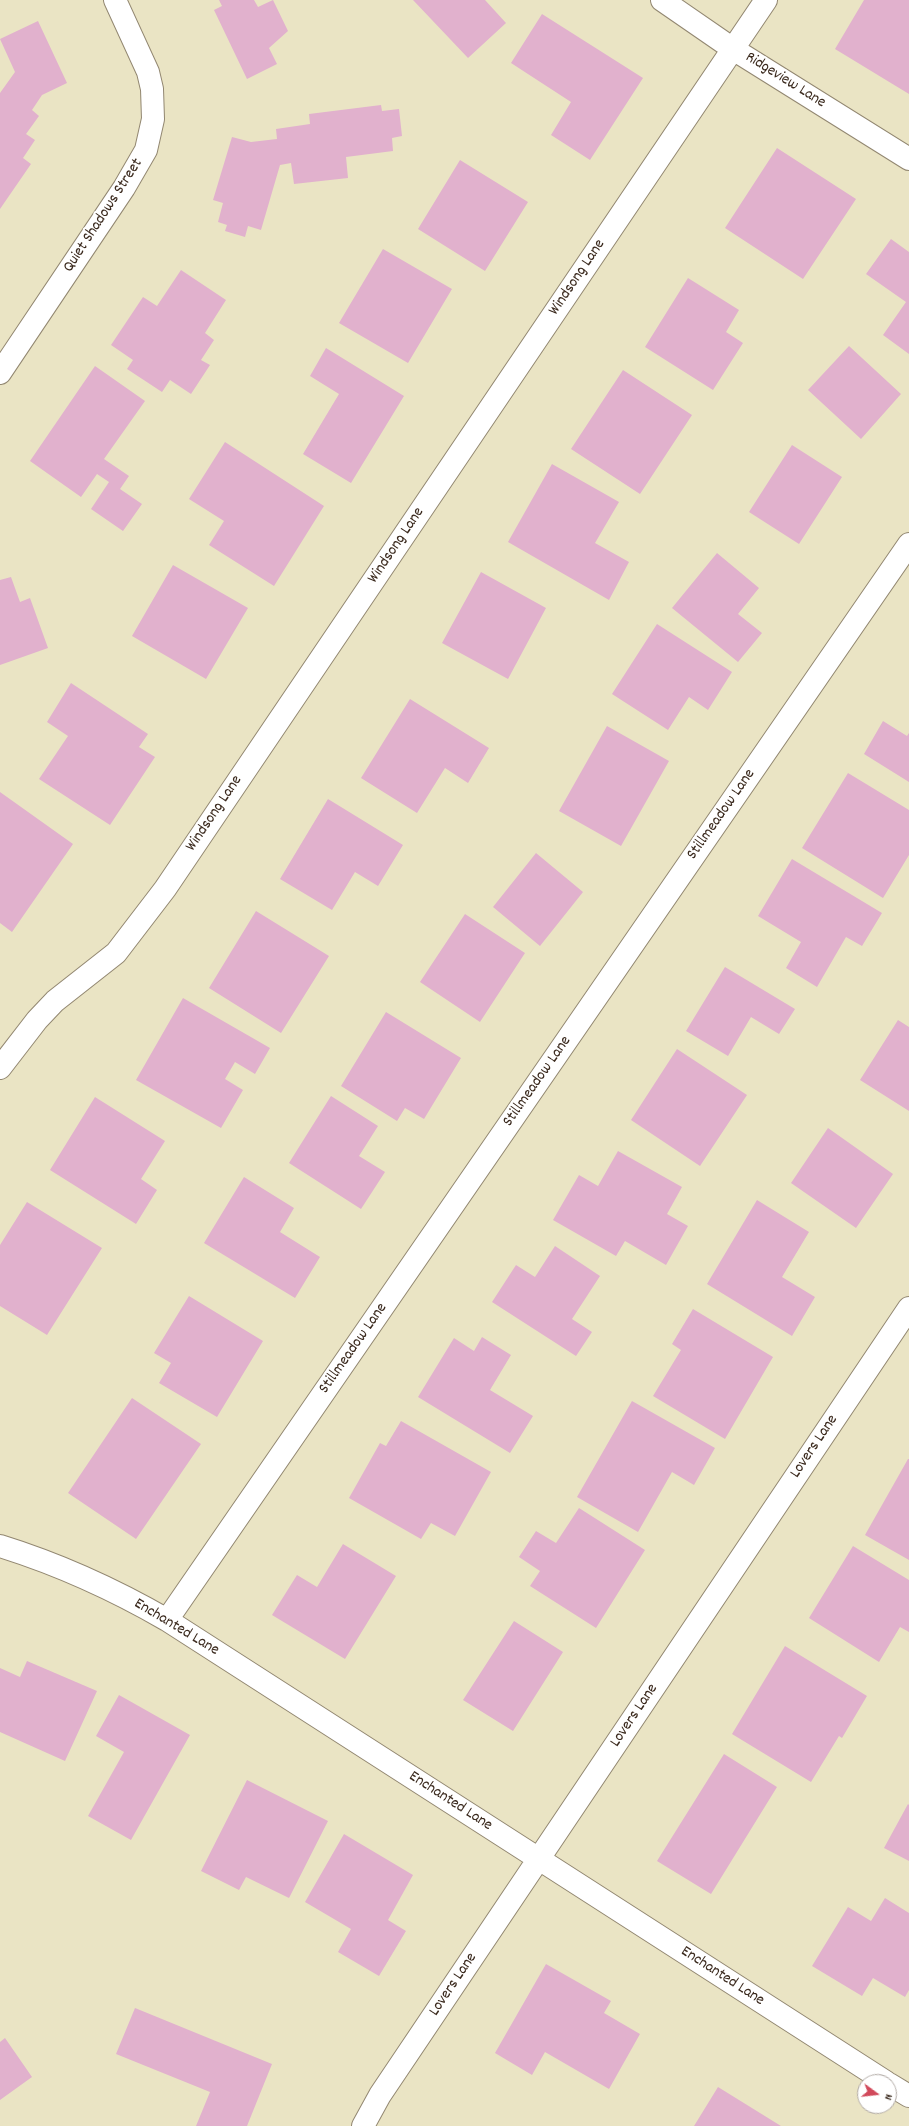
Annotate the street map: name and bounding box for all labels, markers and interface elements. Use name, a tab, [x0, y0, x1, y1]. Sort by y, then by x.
street label: Ridgeview Lane	[741, 49, 829, 113]
street label: Quiet Shadows Street	[60, 155, 148, 277]
street label: Windsong Lane	[546, 236, 610, 320]
street label: Windsong Lane	[365, 504, 429, 588]
street label: Stillmeadow Lane	[684, 766, 760, 864]
street label: Windsong Lane	[183, 772, 247, 856]
street label: Stillmeadow Lane	[500, 1033, 576, 1131]
street label: Stillmeadow Lane	[316, 1300, 392, 1398]
street label: Lovers Lane	[787, 1412, 843, 1482]
street label: Enchanted Lane	[130, 1595, 222, 1661]
street label: Lovers Lane	[607, 1681, 663, 1751]
street label: Enchanted Lane	[405, 1768, 495, 1836]
street label: Enchanted Lane	[677, 1943, 767, 2011]
street label: Lovers Lane	[426, 1950, 482, 2020]
north arrow	[857, 2074, 897, 2114]
text: N	[879, 2092, 896, 2102]

